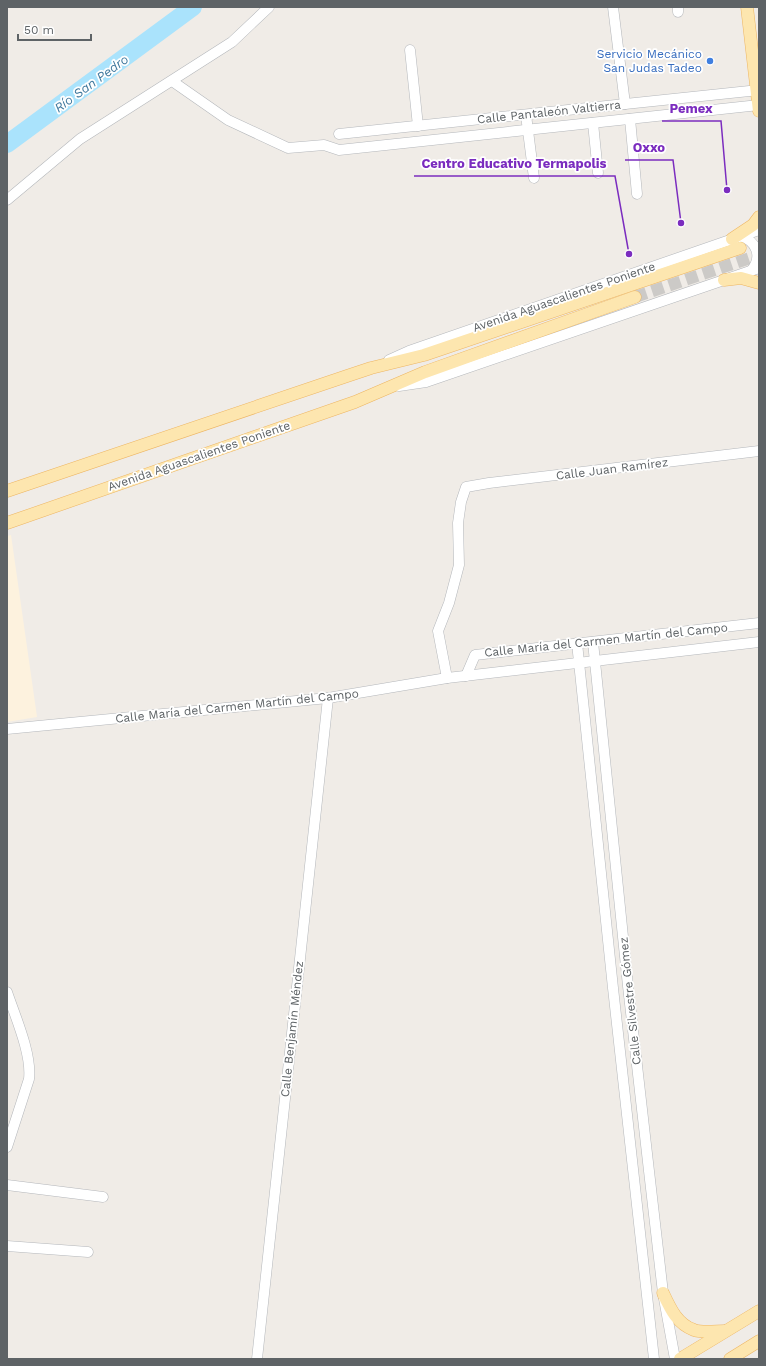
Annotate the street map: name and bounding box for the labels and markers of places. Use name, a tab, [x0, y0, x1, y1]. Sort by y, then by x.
place label: Servicio Mecánico San Judas Tadeo	[597, 47, 702, 75]
marker: Servicio Mecánico San Judas Tadeo	[705, 56, 715, 66]
callout: Pemex	[662, 96, 721, 121]
callout: Oxxo	[625, 135, 673, 160]
callout: Centro Educativo Termapolis	[414, 151, 615, 176]

